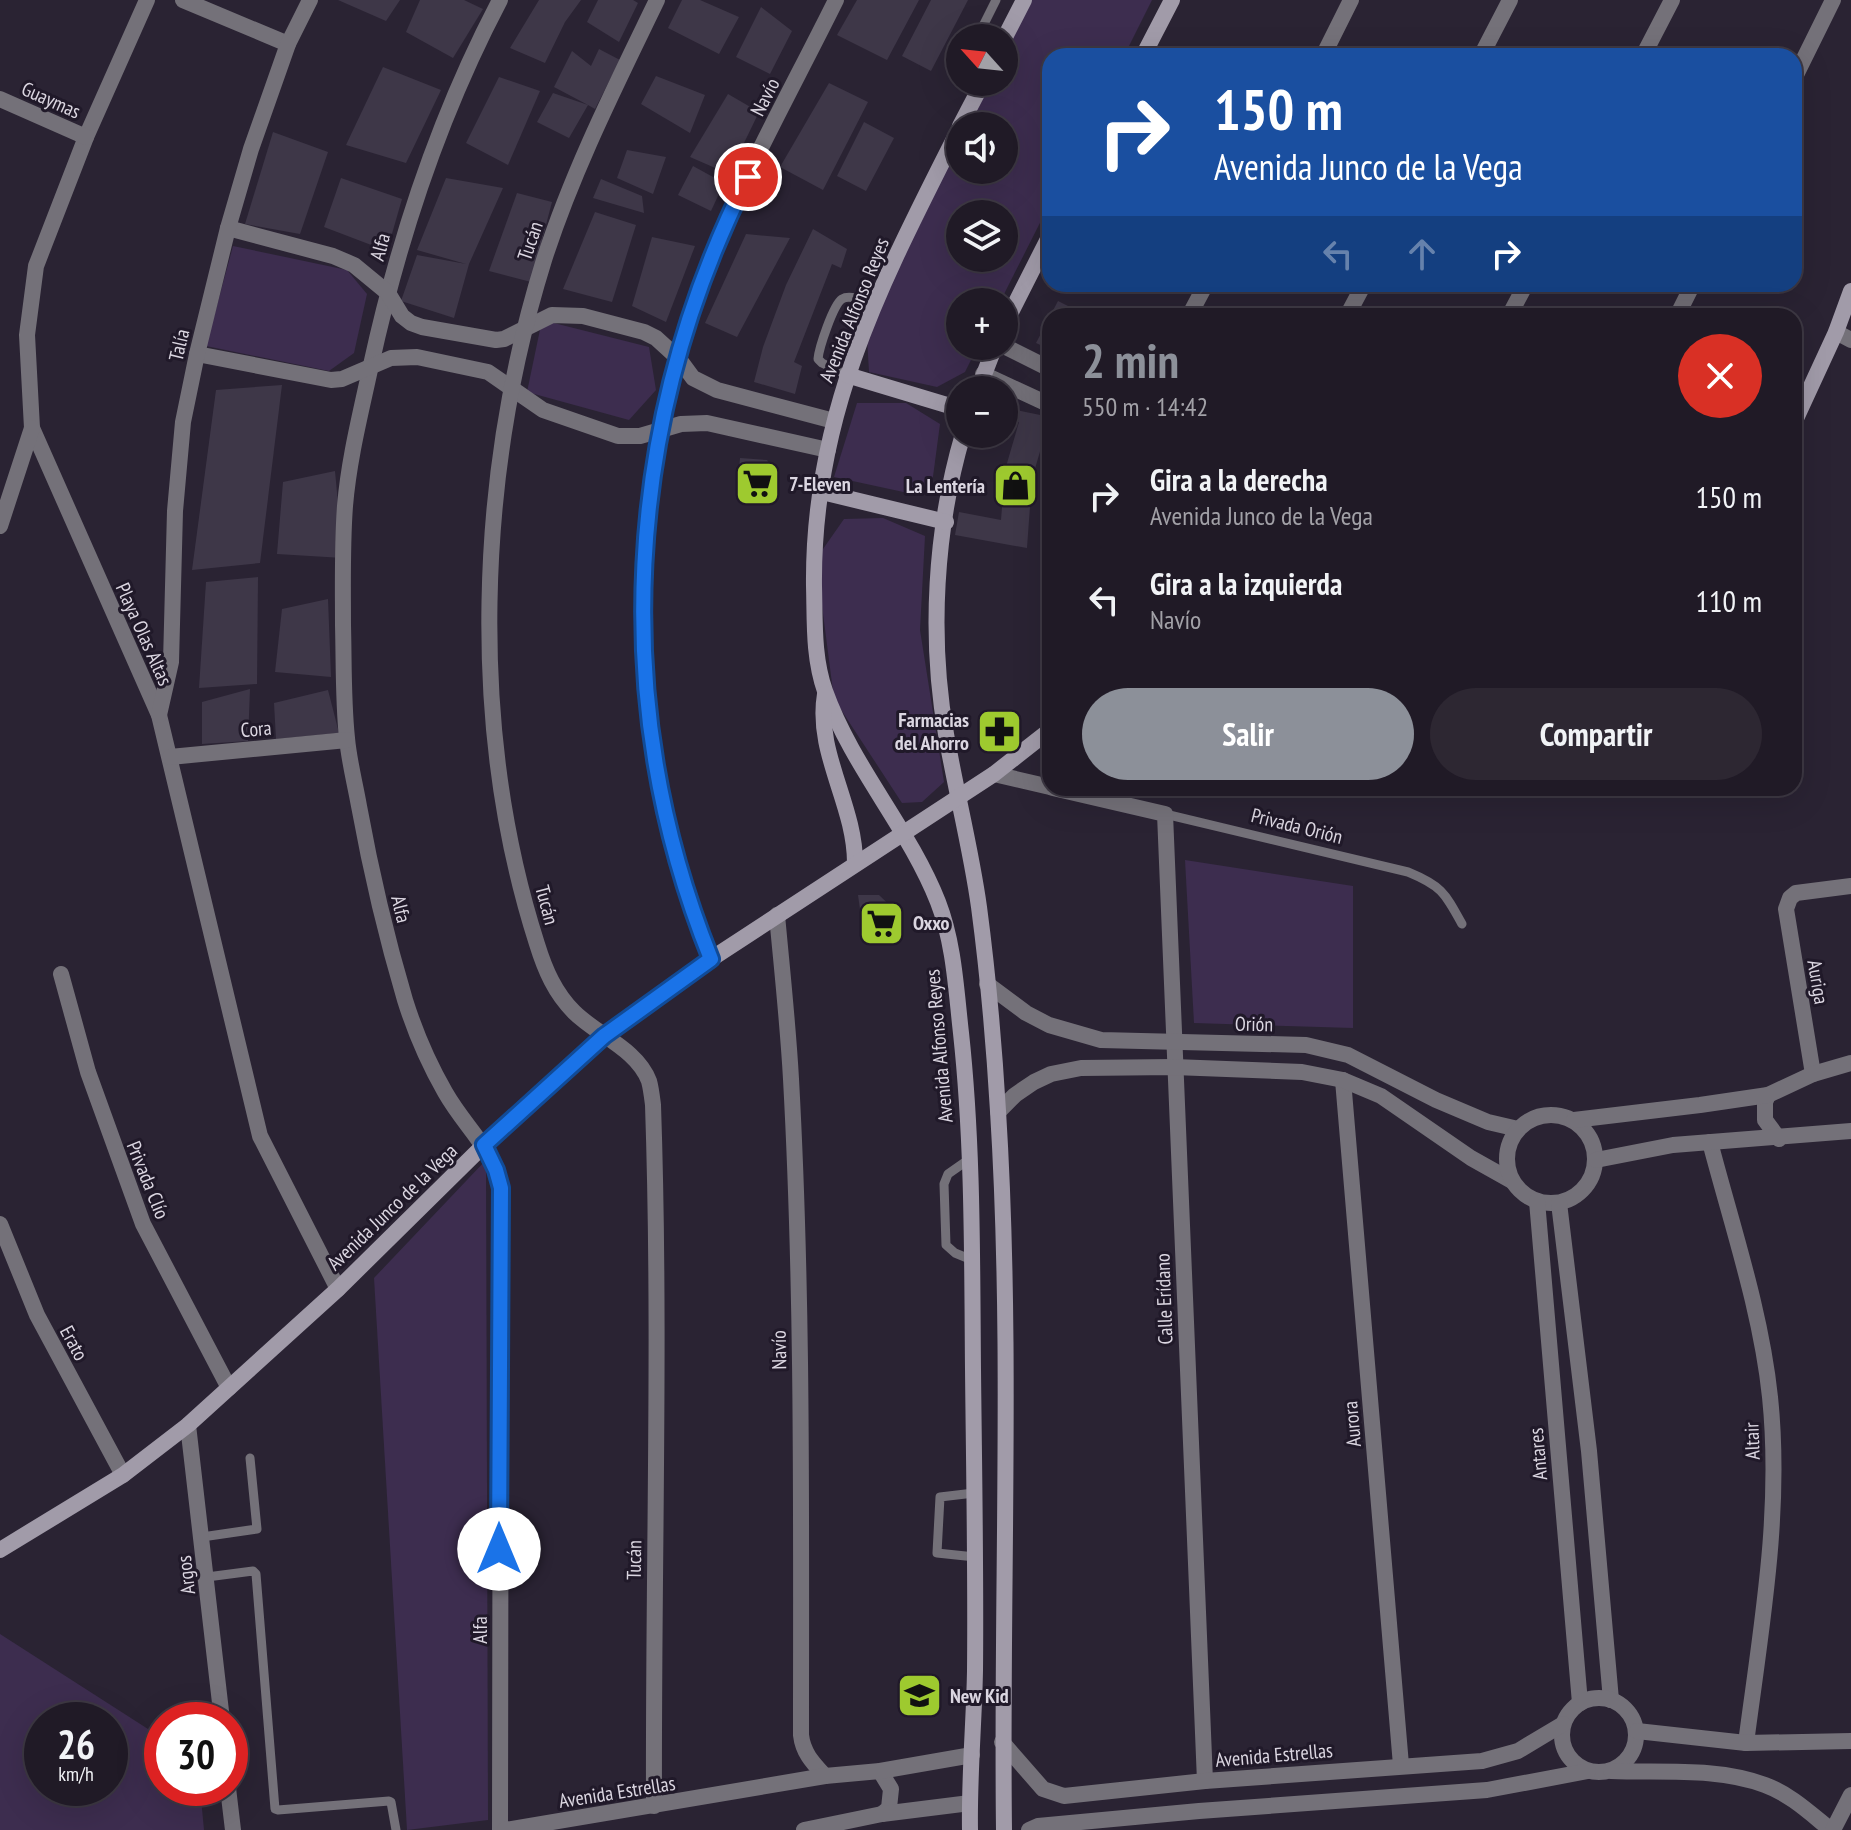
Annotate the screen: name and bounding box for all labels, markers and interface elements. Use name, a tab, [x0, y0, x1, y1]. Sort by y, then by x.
north arrow	[946, 24, 1018, 96]
map controls	[946, 24, 1018, 448]
text: 150 m	[1214, 73, 1343, 145]
street label: Navío	[744, 74, 786, 120]
street label: Guaymas	[17, 76, 85, 125]
icon: right	[1082, 80, 1186, 184]
button: sound	[946, 112, 1018, 184]
pin	[714, 143, 782, 211]
text: Avenida Junco de la Vega	[1214, 143, 1523, 190]
icon: arrive	[726, 155, 770, 199]
button: layers	[946, 200, 1018, 272]
street label: Tucán	[511, 218, 549, 264]
street label: Alfa	[364, 230, 396, 264]
icon: left	[1316, 232, 1360, 276]
icon: ahead	[1400, 232, 1444, 276]
icon: right	[1484, 232, 1528, 276]
street label: Avenida Alfonso Reyes	[813, 234, 895, 386]
button: +	[946, 288, 1018, 360]
street label: Talía	[163, 326, 195, 364]
text: 2 min	[1082, 329, 1179, 391]
button: close	[1678, 334, 1762, 418]
button: −	[946, 376, 1018, 448]
text: 550 m · 14:42	[1082, 390, 1208, 423]
supermarket icon: 7-Eleven	[734, 460, 782, 508]
text: Gira a la derecha	[1150, 460, 1328, 499]
shop icon: La Lentería	[992, 462, 1040, 510]
place label: 7-Eleven	[789, 471, 851, 497]
place label: La Lentería	[906, 473, 985, 499]
icon: right	[1082, 474, 1126, 518]
text: 150 m	[1696, 477, 1762, 516]
text: Avenida Junco de la Vega	[1150, 499, 1373, 532]
text: Gira a la izquierda	[1150, 564, 1342, 603]
icon: left	[1082, 578, 1126, 622]
street label: Playa Olas Altas	[110, 579, 178, 690]
text: 110 m	[1696, 581, 1762, 620]
text: Navío	[1150, 603, 1201, 636]
button: Salir	[1082, 688, 1414, 780]
button: Compartir	[1430, 688, 1762, 780]
place label: Farmacias del Ahorro	[895, 707, 969, 756]
pharmacy icon: Farmacias del Ahorro	[976, 708, 1024, 756]
street label: Cora	[240, 715, 272, 743]
street label: Privada Orión	[1249, 802, 1345, 850]
street label: Tucán	[529, 882, 565, 928]
street label: Alfa	[385, 893, 417, 925]
supermarket icon: Oxxo	[858, 899, 906, 947]
place label: Oxxo	[913, 910, 950, 936]
street label: Auriga	[1801, 958, 1835, 1006]
street label: Avenida Alfonso Reyes	[919, 968, 959, 1124]
street label: Orión	[1235, 1011, 1273, 1037]
street label: Privada Clío	[121, 1137, 175, 1223]
street label: Avenida Junco de la Vega	[321, 1138, 463, 1276]
street label: Calle Erídano	[1149, 1253, 1179, 1345]
street label: Erato	[54, 1321, 94, 1365]
street label: Navío	[766, 1330, 792, 1370]
street label: Aurora	[1337, 1400, 1367, 1448]
street label: Altair	[1738, 1421, 1766, 1460]
street label: Antares	[1523, 1427, 1553, 1481]
position arrow	[457, 1507, 541, 1591]
street label: Tucán	[621, 1540, 647, 1580]
street label: Argos	[171, 1554, 201, 1596]
street label: Alfa	[467, 1616, 493, 1644]
school or university icon: New Kid	[895, 1672, 943, 1720]
place label: New Kid	[950, 1683, 1009, 1709]
speed limit sign: 30	[144, 1702, 248, 1806]
text: 26	[57, 1718, 95, 1770]
street label: Avenida Estrellas	[1214, 1737, 1334, 1773]
text: km/h	[58, 1761, 94, 1787]
street label: Avenida Estrellas	[557, 1770, 677, 1814]

